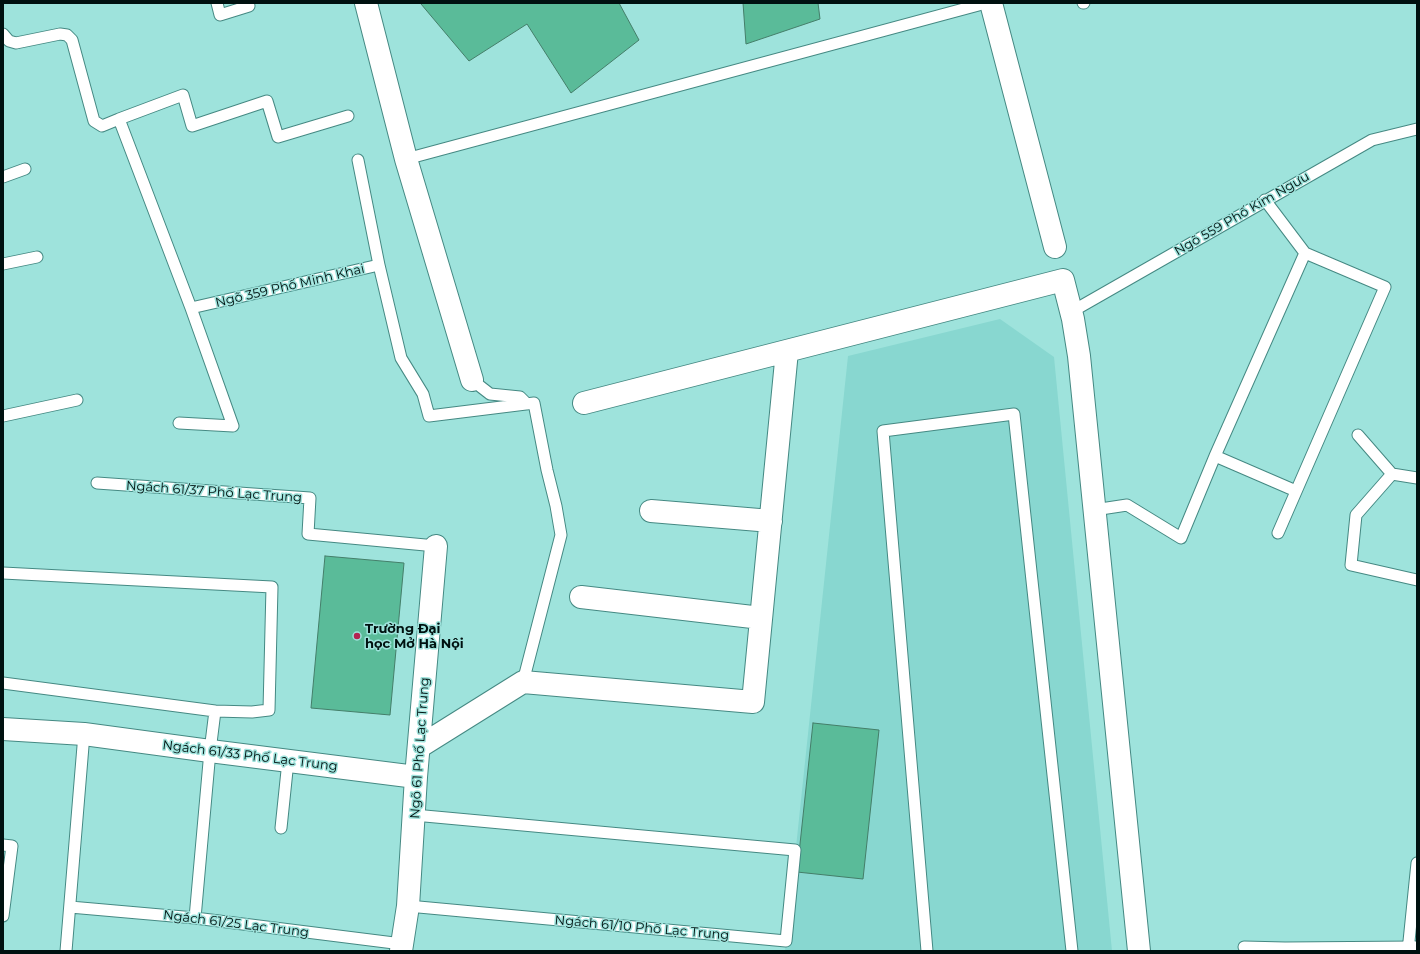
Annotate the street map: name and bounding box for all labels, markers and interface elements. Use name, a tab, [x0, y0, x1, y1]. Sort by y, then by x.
street label: Ngõ 559 Phố Kim Ngưu	[1172, 169, 1312, 259]
street label: Ngõ 359 Phố Minh Khai	[214, 261, 366, 311]
street label: Ngách 61/37 Phố Lạc Trung	[125, 478, 303, 506]
place label: Trường Đại học Mở Hà Nội	[365, 621, 464, 652]
marker: Trường Đại học Mở Hà Nội	[352, 631, 362, 641]
street label: Ngõ 61 Phố Lạc Trung	[407, 677, 433, 819]
street label: Ngách 61/33 Phố Lạc Trung	[162, 738, 338, 774]
street label: Ngách 61/25 Lạc Trung	[162, 907, 310, 941]
street label: Ngách 61/10 Phố Lạc Trung	[554, 913, 730, 943]

